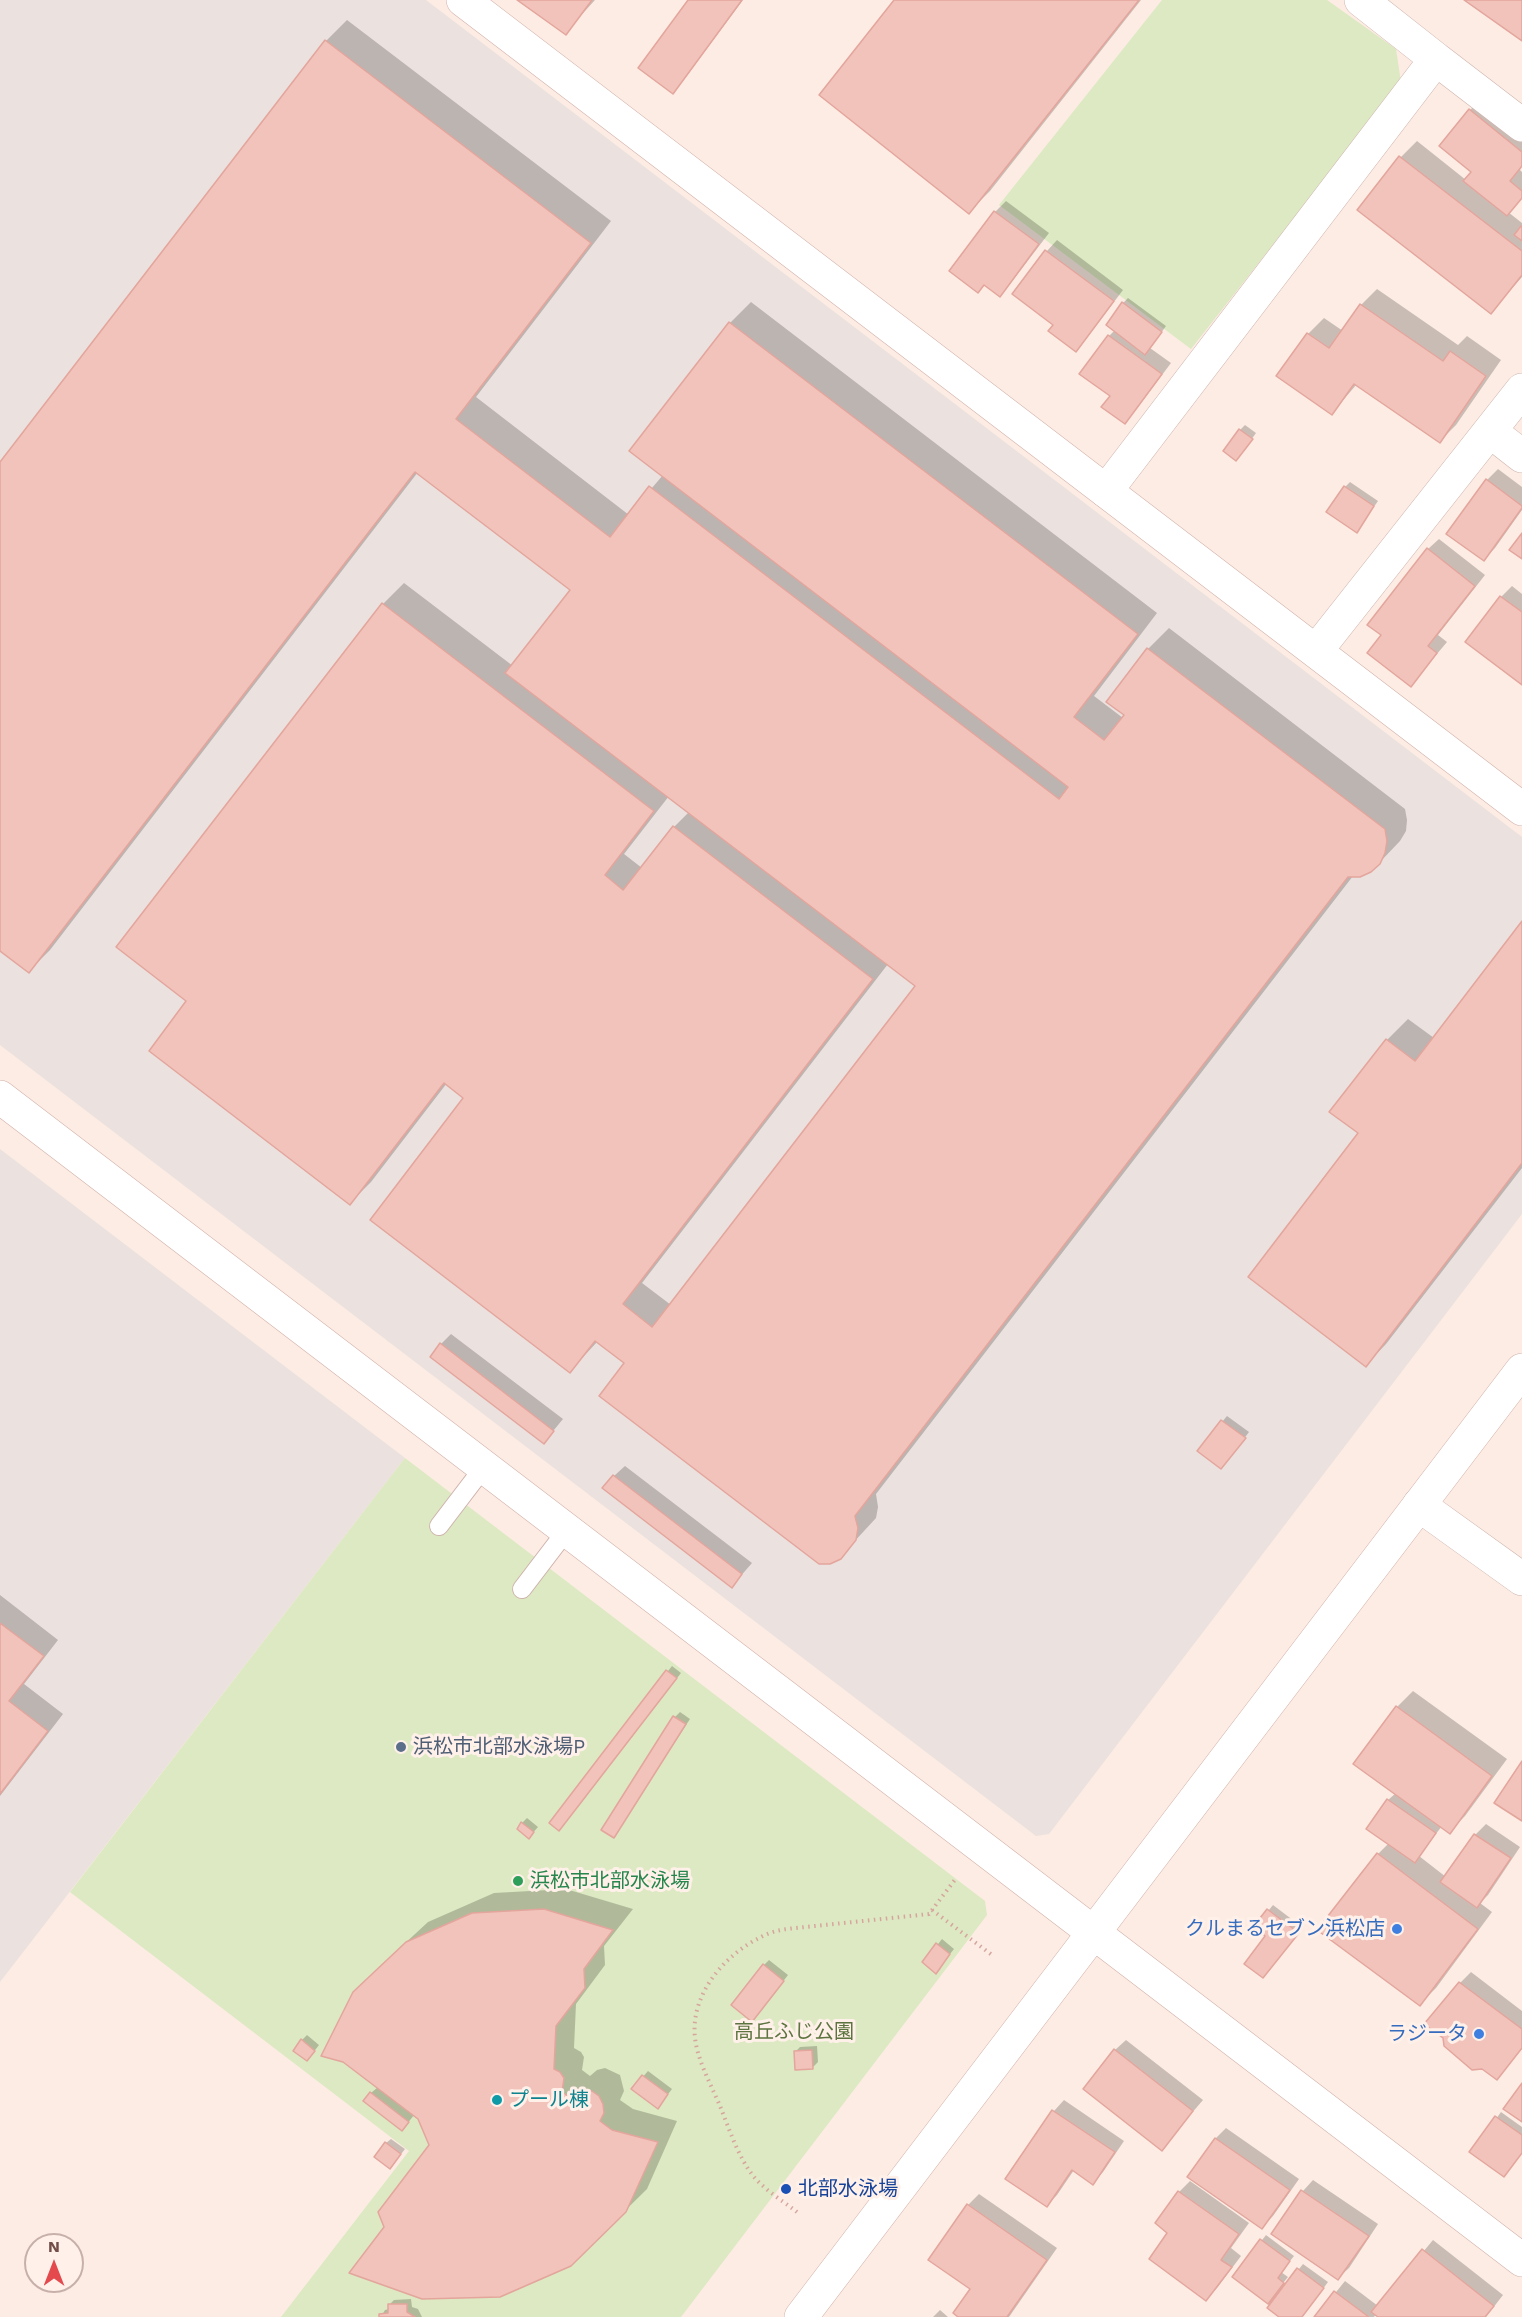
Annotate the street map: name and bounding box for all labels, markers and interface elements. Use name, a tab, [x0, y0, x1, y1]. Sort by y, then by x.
place label: 浜松市北部水泳場P	[413, 1735, 585, 1759]
marker: 浜松市北部水泳場P	[394, 1740, 408, 1754]
place label: 浜松市北部水泳場	[530, 1869, 690, 1893]
marker: 浜松市北部水泳場	[511, 1874, 525, 1888]
place label: クルまるセブン浜松店	[1185, 1917, 1385, 1941]
marker: クルまるセブン浜松店	[1390, 1922, 1404, 1936]
park label: 高丘ふじ公園	[734, 2020, 854, 2044]
place label: ラジータ	[1387, 2022, 1467, 2046]
marker: ラジータ	[1472, 2027, 1486, 2041]
place label: プール棟	[509, 2088, 589, 2112]
marker: プール棟	[490, 2093, 504, 2107]
place label: 北部水泳場	[798, 2177, 898, 2201]
marker: 北部水泳場	[779, 2182, 793, 2196]
north arrow	[24, 2233, 84, 2293]
text: N	[48, 2237, 60, 2256]

